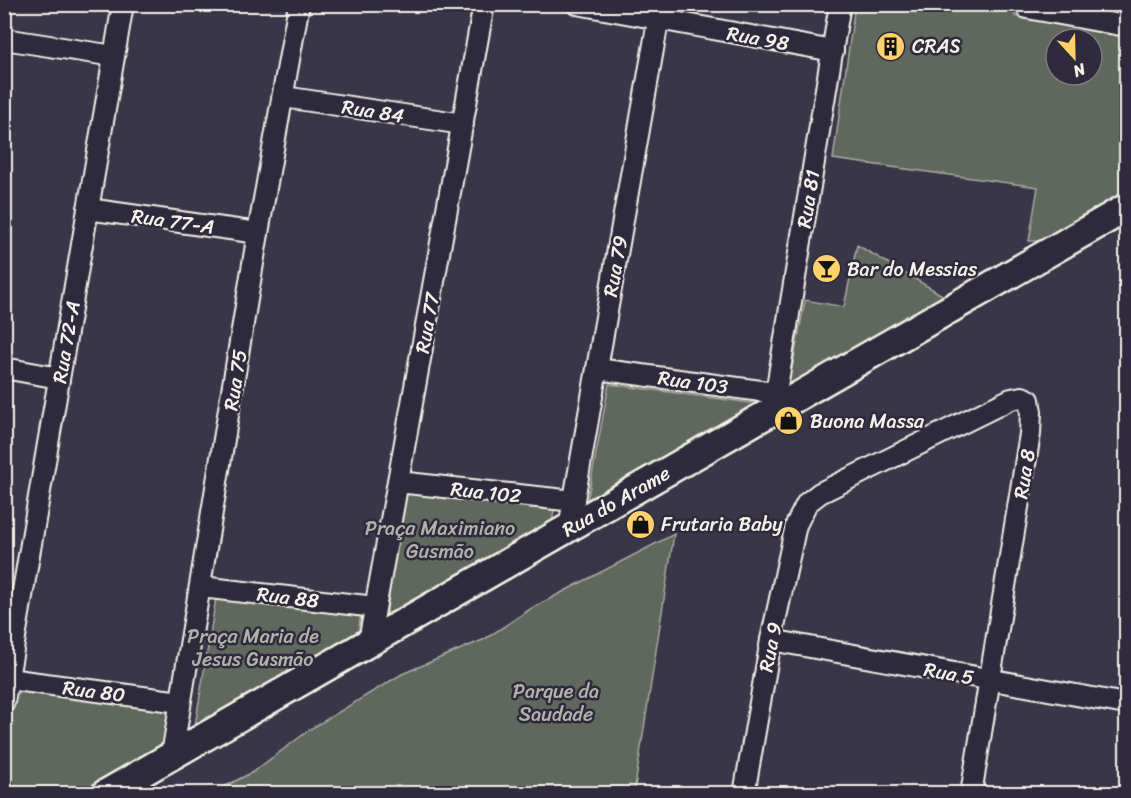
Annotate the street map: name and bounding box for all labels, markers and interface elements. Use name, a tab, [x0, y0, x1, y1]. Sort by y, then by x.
street label: Rua 98	[724, 16, 792, 61]
north arrow	[1044, 27, 1104, 87]
place label: CRAS	[912, 29, 961, 64]
building icon: CRAS	[875, 30, 907, 62]
text: N	[1068, 55, 1091, 86]
street label: Rua 84	[339, 89, 407, 134]
street label: Rua 81	[787, 167, 830, 231]
street label: Rua 77-A	[129, 198, 217, 245]
street label: Rua 79	[593, 233, 638, 300]
place label: Bar do Messias	[847, 252, 978, 287]
bar icon: Bar do Messias	[810, 253, 842, 285]
street label: Rua 77	[405, 288, 450, 356]
street label: Rua 72-A	[42, 298, 91, 386]
street label: Rua 75	[213, 347, 258, 413]
street label: Rua 103	[656, 360, 730, 405]
place label: Buona Massa	[810, 404, 925, 439]
shop icon: Buona Massa	[773, 405, 805, 437]
street label: Rua 8	[1003, 447, 1046, 502]
street label: Rua do Arame	[555, 456, 677, 547]
street label: Rua 102	[449, 471, 523, 514]
place label: Frutaria Baby	[661, 507, 783, 542]
shop icon: Frutaria Baby	[624, 508, 656, 540]
park label: Praça Maximiano Gusmão	[365, 511, 515, 569]
street label: Rua 88	[255, 576, 321, 619]
park label: Praça Maria de Jesus Gusmão	[187, 619, 319, 677]
street label: Rua 9	[749, 619, 792, 675]
street label: Rua 5	[921, 652, 977, 695]
street label: Rua 80	[61, 670, 127, 713]
park label: Parque da Saudade	[513, 674, 599, 732]

